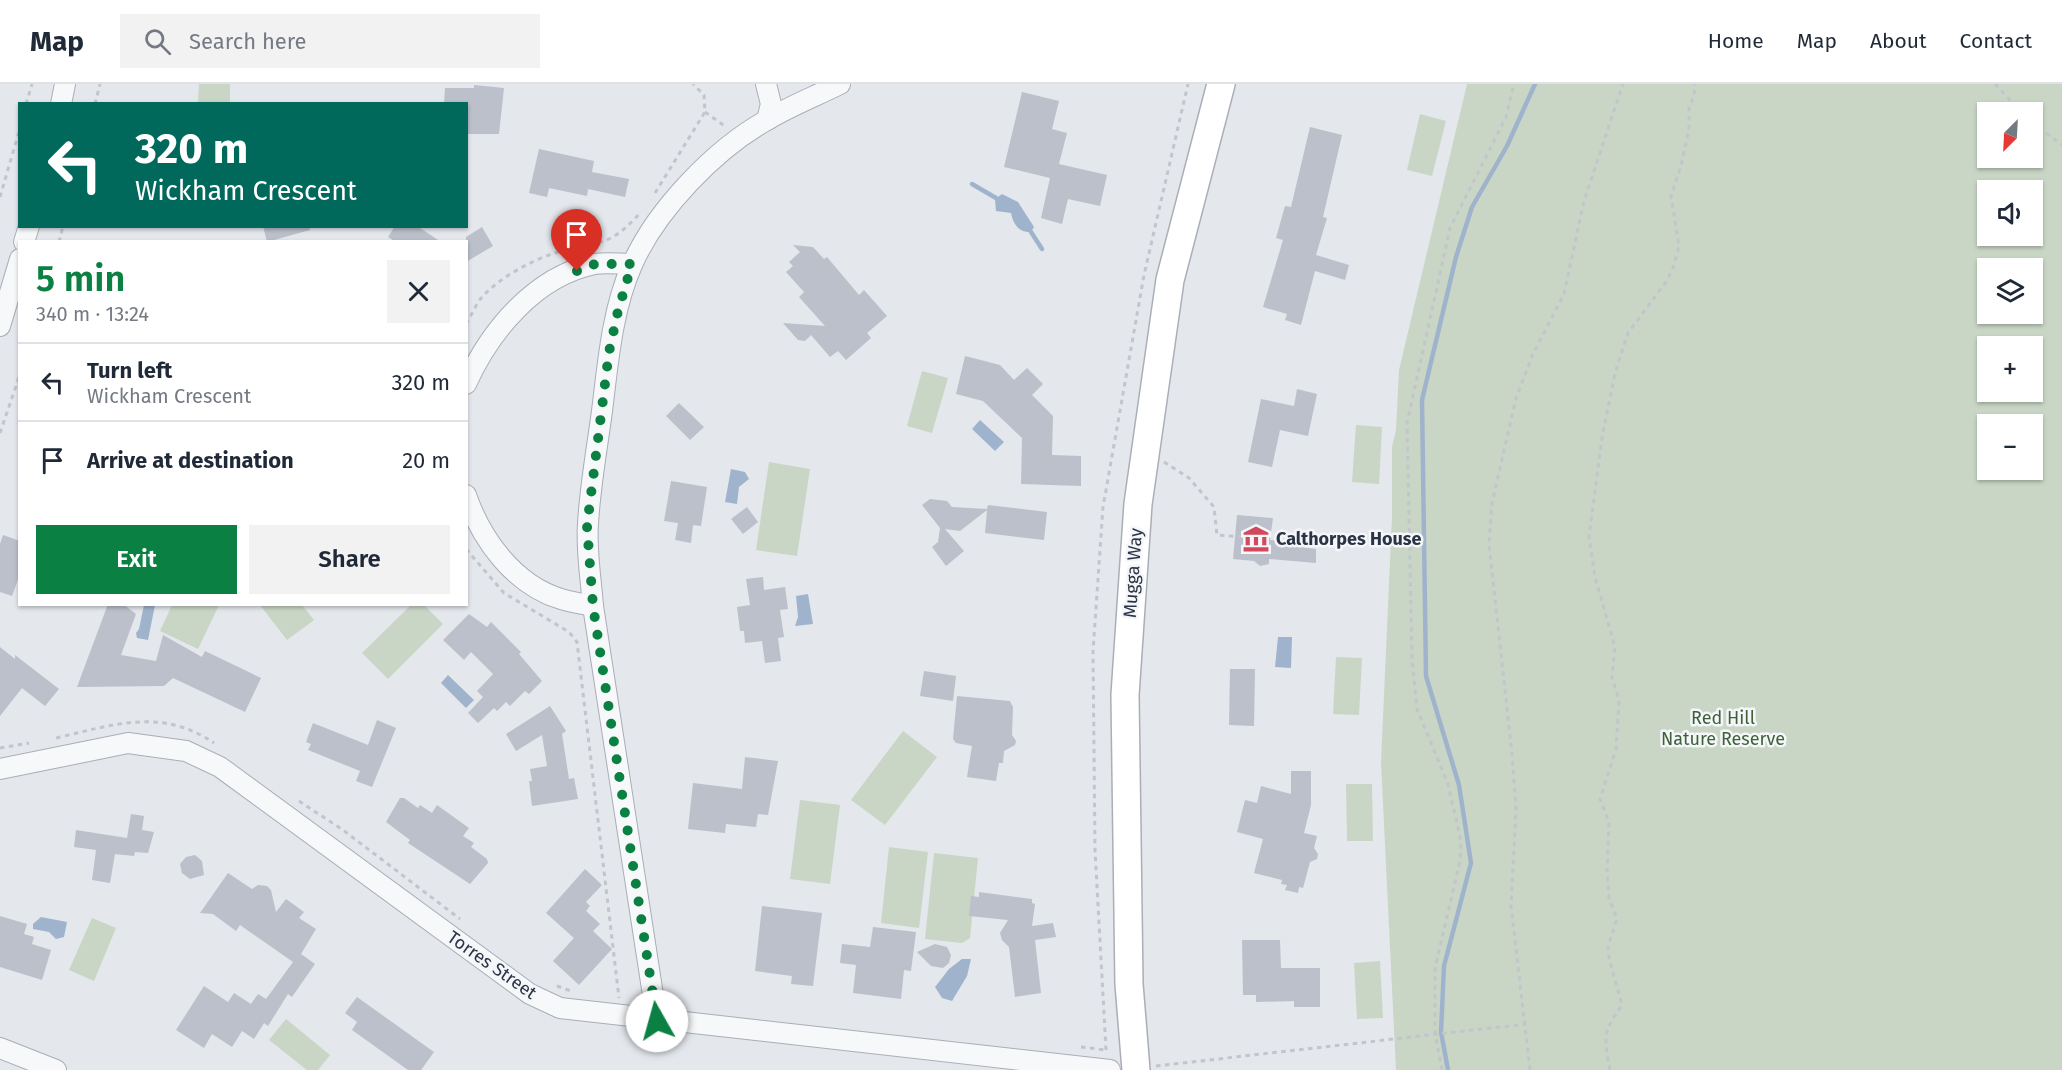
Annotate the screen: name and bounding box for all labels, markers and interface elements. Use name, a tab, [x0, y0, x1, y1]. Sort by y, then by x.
search box	[120, 14, 540, 68]
text: Map	[30, 25, 84, 58]
icon: search	[141, 25, 174, 58]
text: Search here	[189, 28, 307, 55]
text: Home	[1708, 28, 1764, 54]
text: Map	[1797, 28, 1837, 54]
text: About	[1870, 28, 1927, 54]
text: Contact	[1960, 28, 2032, 54]
north arrow	[1977, 102, 2043, 168]
map controls	[1977, 102, 2043, 480]
text: 320 m	[135, 124, 248, 174]
icon: left	[36, 126, 114, 204]
text: Wickham Crescent	[135, 175, 357, 207]
button: sound	[1977, 180, 2043, 246]
pin	[551, 209, 602, 271]
icon: arrive	[560, 218, 593, 251]
text: 5 min	[36, 257, 125, 301]
button: layers	[1977, 258, 2043, 324]
button: close	[387, 260, 450, 323]
text: 340 m · 13:24	[36, 302, 149, 326]
button: +	[1977, 336, 2043, 402]
text: Turn left	[87, 357, 172, 384]
icon: left	[36, 366, 69, 399]
text: 320 m	[391, 369, 450, 396]
text: Wickham Crescent	[87, 384, 251, 408]
button: −	[1977, 414, 2043, 480]
icon: arrive	[36, 444, 69, 477]
text: Arrive at destination	[87, 447, 294, 474]
text: 20 m	[402, 447, 450, 474]
museum icon: Calthorpes House	[1241, 524, 1271, 554]
button: Exit	[36, 525, 237, 594]
button: Share	[249, 525, 450, 594]
street label: Mugga Way	[1119, 527, 1147, 619]
place label: Calthorpes House	[1276, 528, 1421, 550]
park label: Red Hill Nature Reserve	[1661, 707, 1785, 750]
street label: Torres Street	[443, 926, 541, 1004]
position arrow	[625, 989, 689, 1053]

